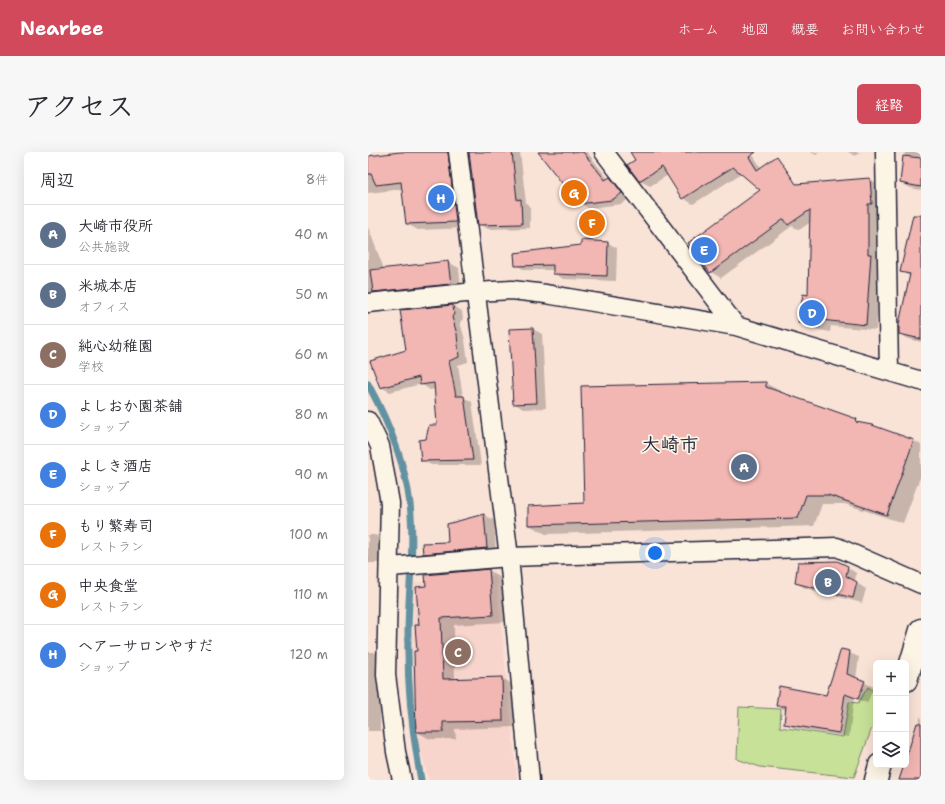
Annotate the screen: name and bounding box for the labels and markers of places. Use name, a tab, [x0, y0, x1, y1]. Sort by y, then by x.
pin: G	[561, 178, 587, 208]
pin: H	[428, 183, 454, 213]
pin: F	[579, 208, 605, 238]
pin: E	[691, 235, 717, 265]
pin: D	[799, 298, 825, 328]
pin: A	[731, 452, 757, 482]
pin: B	[815, 567, 841, 597]
pin: C	[445, 637, 471, 667]

